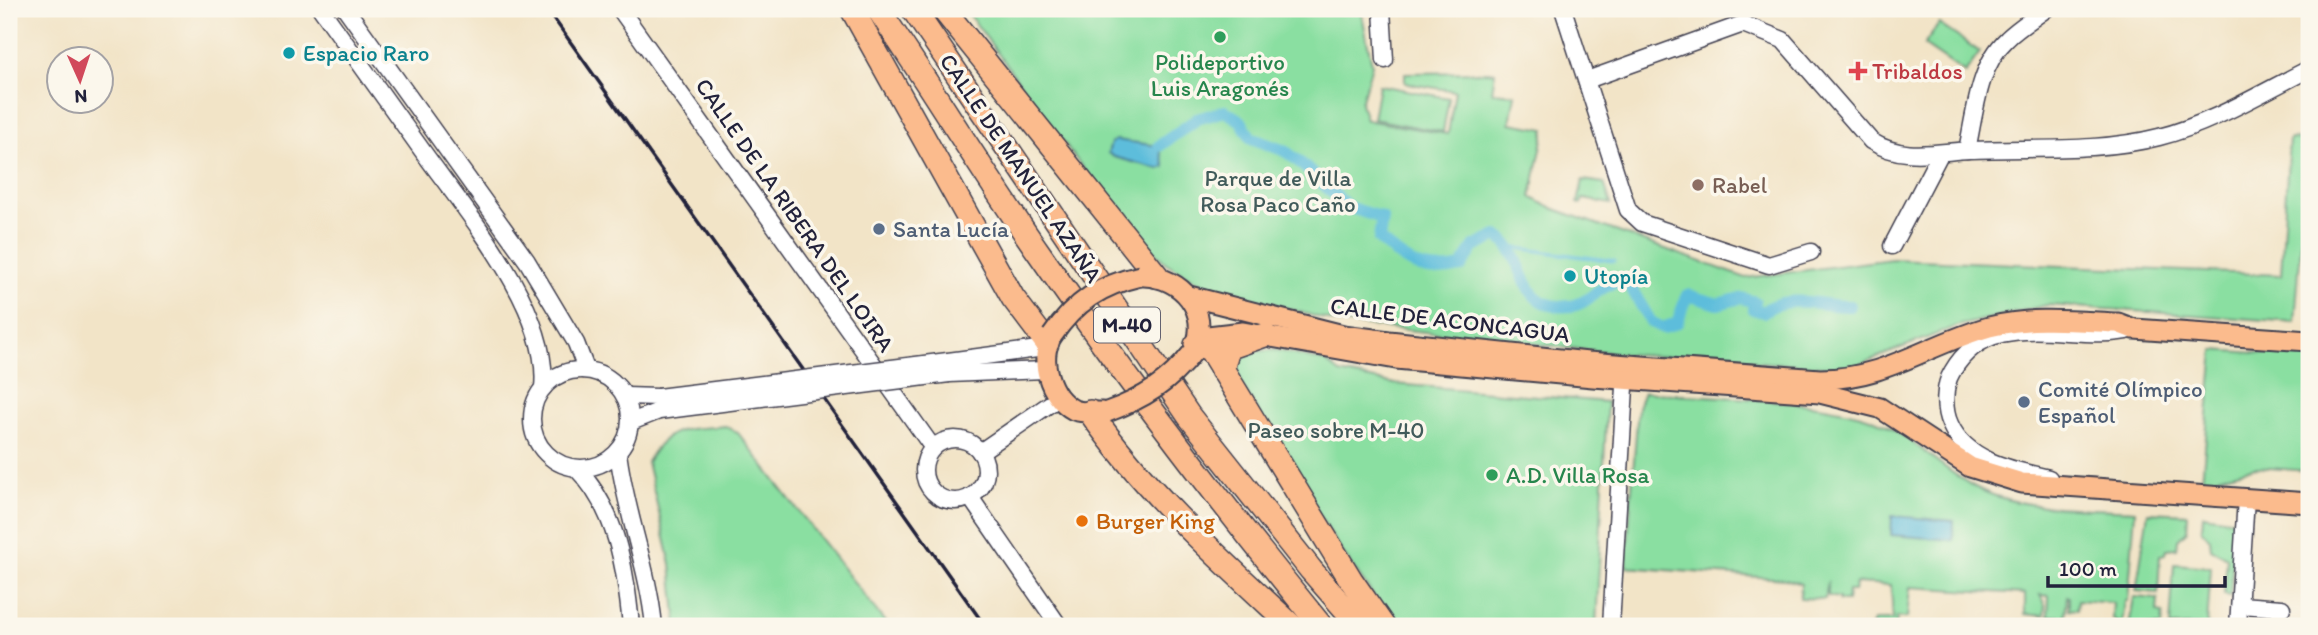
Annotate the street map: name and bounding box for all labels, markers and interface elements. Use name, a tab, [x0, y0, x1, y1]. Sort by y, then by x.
marker: Polideportivo Luis Aragonés	[1212, 29, 1228, 45]
place label: Espacio Raro	[303, 39, 429, 67]
marker: Espacio Raro	[281, 45, 297, 61]
north arrow	[46, 46, 116, 116]
street label: CALLE DE MANUEL AZAÑA	[934, 48, 1108, 288]
place label: Polideportivo Luis Aragonés	[1151, 48, 1289, 102]
place label: Tribaldos	[1872, 57, 1963, 85]
marker: Tribaldos	[1850, 63, 1866, 79]
street label: CALLE DE LA RIBERA DEL LOIRA	[689, 73, 901, 358]
text: N	[74, 85, 88, 108]
park label: Parque de Villa Rosa Paco Caño	[1200, 164, 1356, 218]
place label: Rabel	[1712, 171, 1768, 199]
marker: Rabel	[1690, 177, 1706, 193]
place label: Santa Lucía	[893, 215, 1009, 243]
marker: Santa Lucía	[871, 221, 887, 237]
place label: Utopía	[1584, 262, 1648, 290]
marker: Utopía	[1562, 268, 1578, 284]
street label: CALLE DE ACONCAGUA	[1329, 291, 1572, 349]
road number: M-40	[1094, 308, 1160, 342]
place label: Comité Olímpico Español	[2038, 375, 2203, 429]
marker: Comité Olímpico Español	[2016, 394, 2032, 410]
park label: Paseo sobre M-40	[1248, 416, 1424, 444]
place label: A.D. Villa Rosa	[1506, 461, 1650, 489]
marker: A.D. Villa Rosa	[1484, 467, 1500, 483]
place label: Burger King	[1096, 507, 1215, 535]
marker: Burger King	[1074, 513, 1090, 529]
scale bar	[2048, 544, 2225, 588]
text: 100 m	[2059, 556, 2117, 581]

